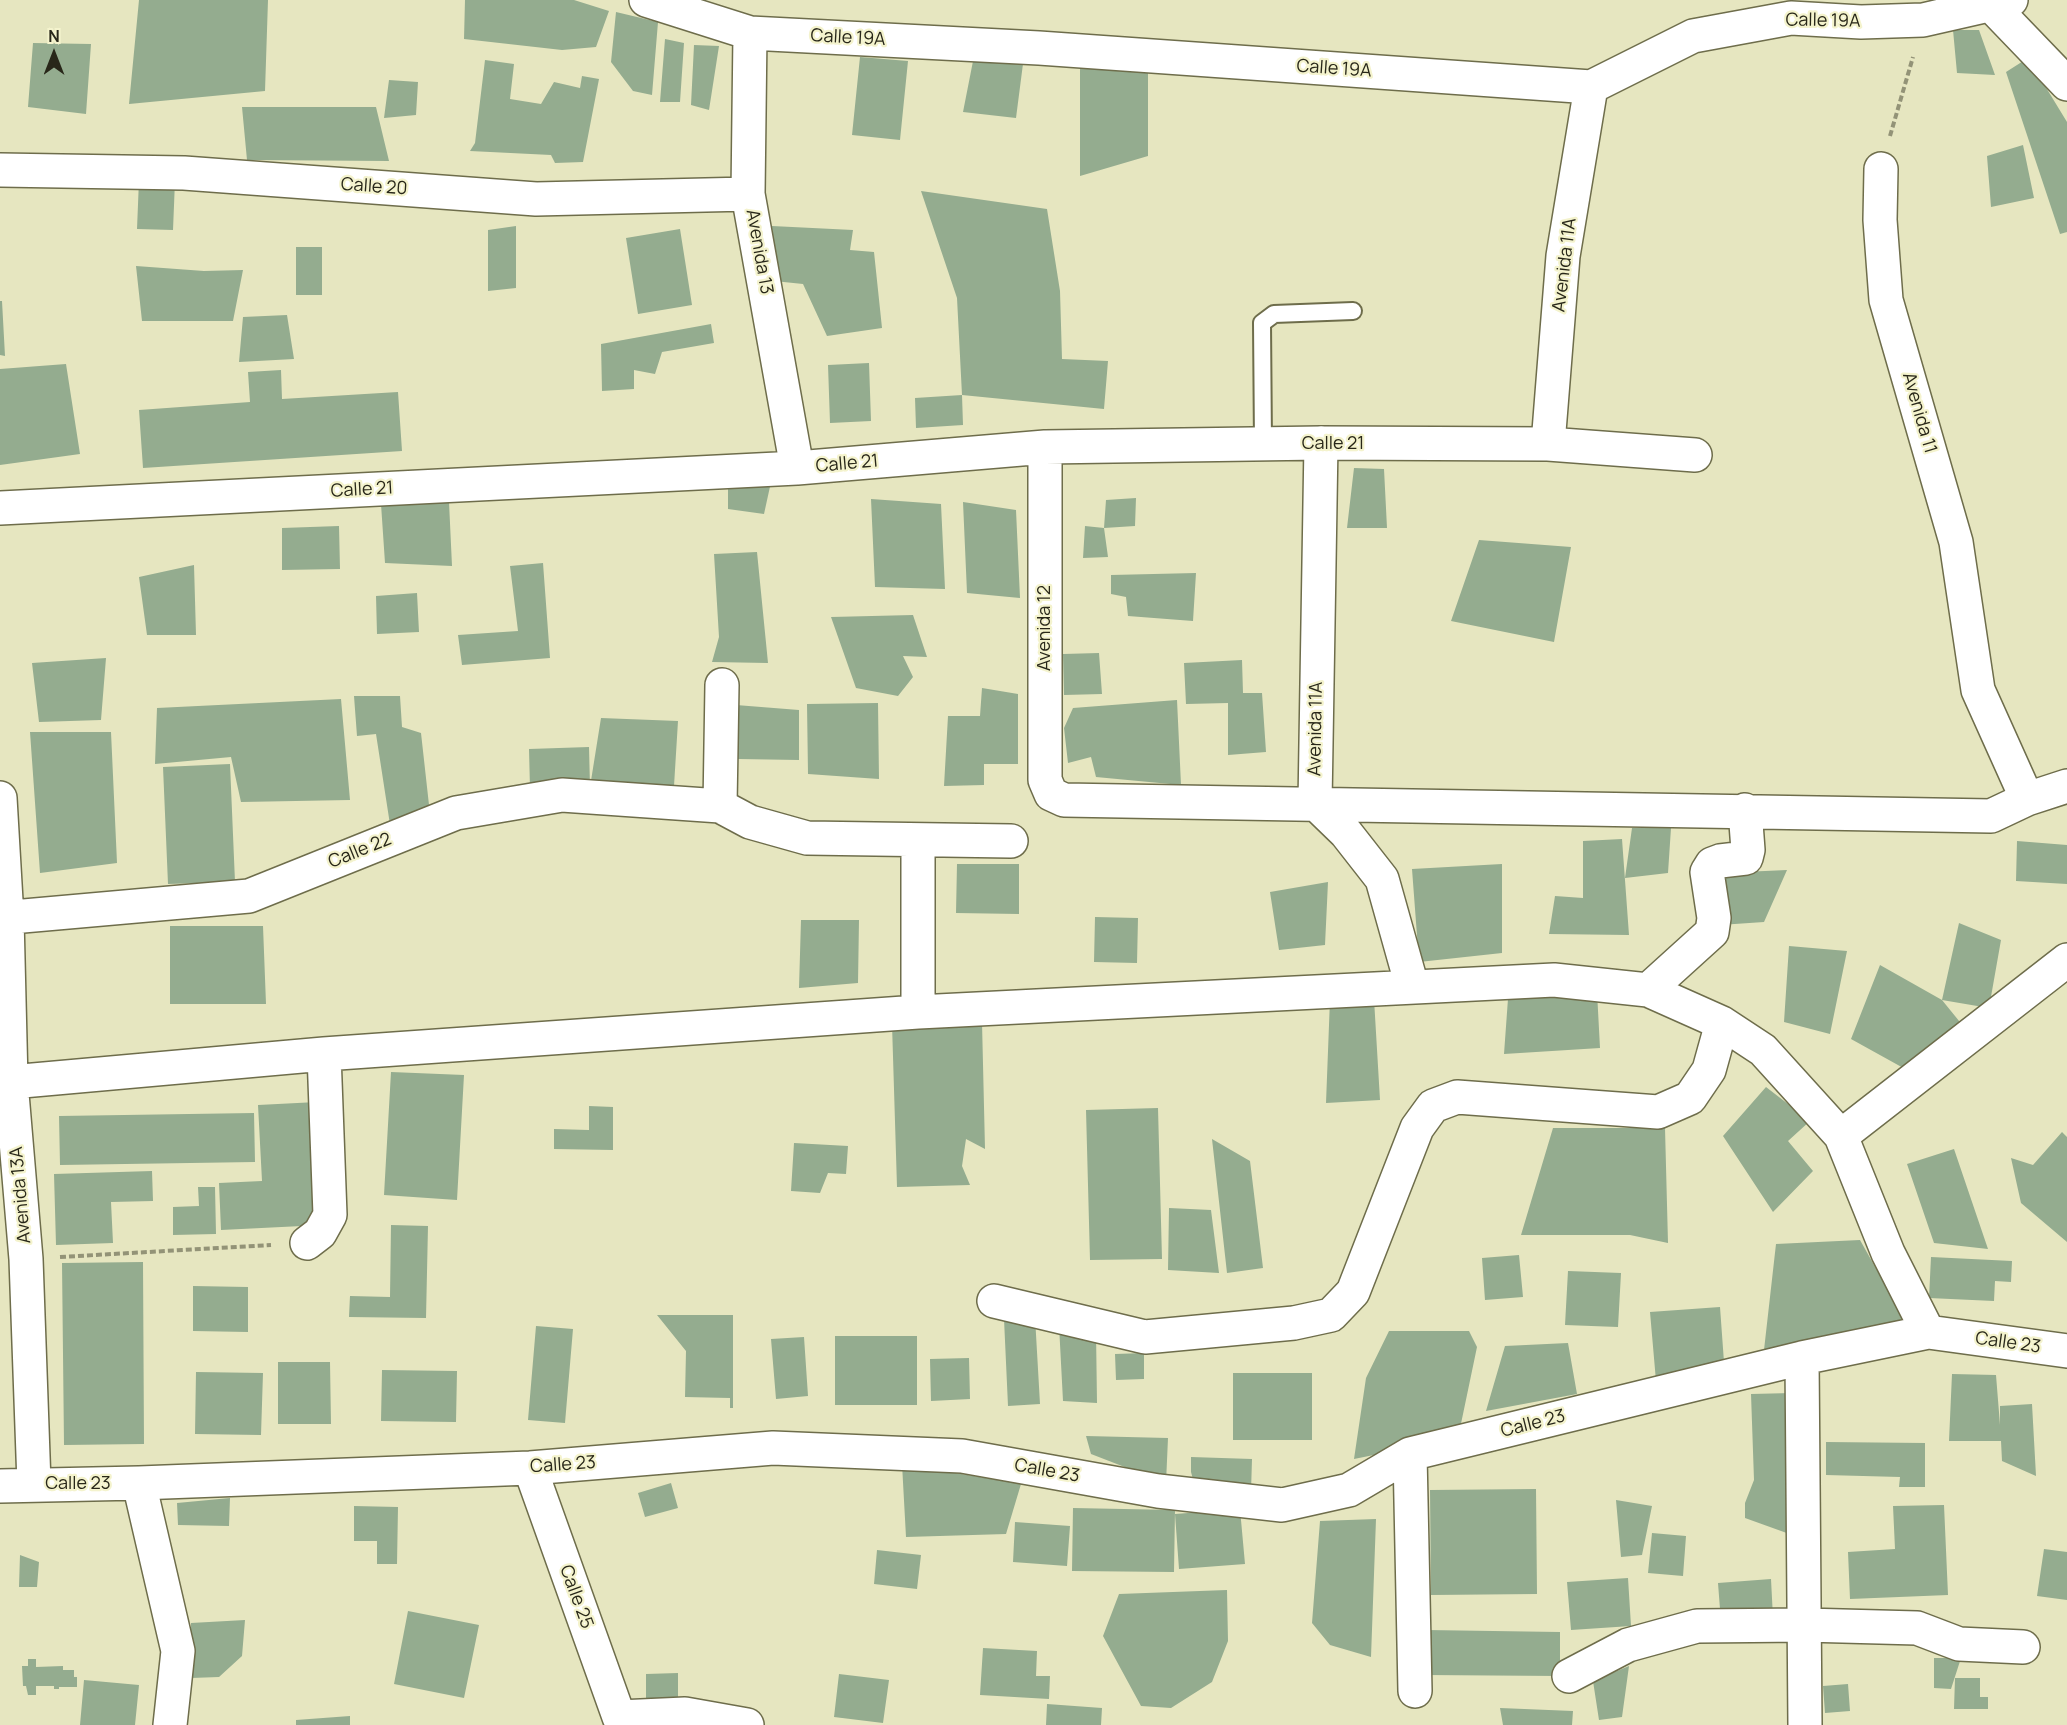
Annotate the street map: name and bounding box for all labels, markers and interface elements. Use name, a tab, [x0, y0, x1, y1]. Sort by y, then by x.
street label: Calle 19A	[1785, 10, 1861, 32]
north arrow	[24, 24, 84, 84]
text: N	[48, 25, 60, 47]
street label: Calle 19A	[810, 25, 886, 51]
street label: Calle 19A	[1296, 56, 1372, 82]
street label: Calle 20	[340, 174, 408, 200]
street label: Avenida 13	[741, 208, 777, 296]
street label: Avenida 11A	[1549, 217, 1581, 313]
street label: Avenida 11	[1897, 370, 1941, 456]
street label: Calle 21	[1302, 433, 1364, 455]
street label: Calle 21	[815, 451, 879, 477]
street label: Calle 21	[330, 478, 394, 502]
street label: Avenida 12	[1034, 585, 1056, 671]
street label: Avenida 11A	[1304, 682, 1328, 776]
street label: Calle 22	[325, 829, 395, 873]
street label: Avenida 13A	[6, 1146, 36, 1244]
street label: Calle 23	[1974, 1328, 2042, 1358]
street label: Calle 23	[1499, 1406, 1567, 1442]
street label: Calle 23	[530, 1452, 596, 1478]
street label: Calle 23	[1013, 1455, 1081, 1487]
street label: Calle 23	[45, 1473, 111, 1495]
street label: Calle 25	[555, 1562, 597, 1632]

